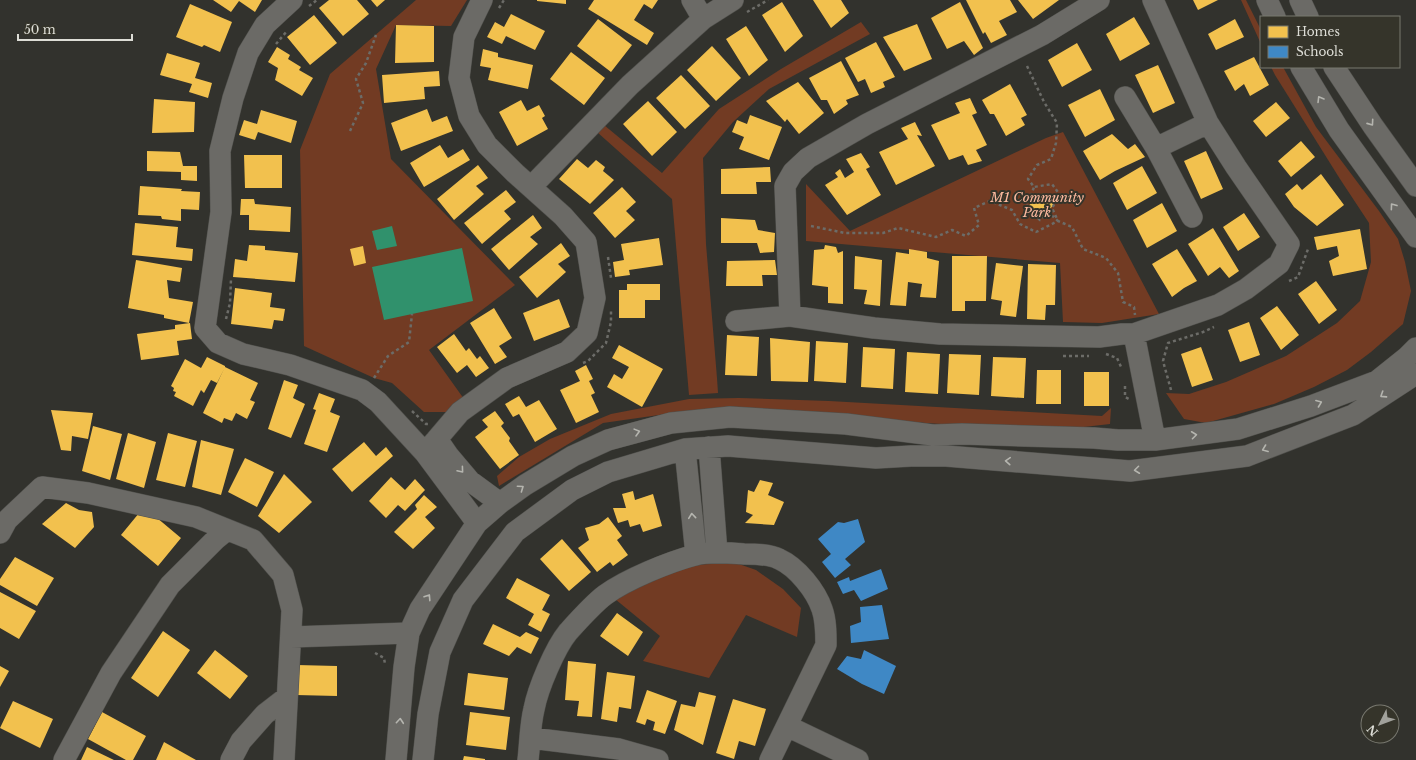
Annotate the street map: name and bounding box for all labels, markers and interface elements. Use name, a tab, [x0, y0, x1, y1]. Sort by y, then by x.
scale bar	[18, 16, 132, 42]
legend	[1260, 16, 1400, 68]
text: 50 m	[24, 22, 56, 37]
text: Homes	[1296, 24, 1340, 39]
text: Schools	[1296, 44, 1343, 59]
one-way arrow	[1317, 96, 1324, 103]
one-way arrow	[1366, 119, 1374, 126]
park label: M1 Community Park	[989, 189, 1084, 221]
one-way arrow	[1391, 203, 1398, 210]
one-way arrow	[1380, 391, 1387, 398]
one-way arrow	[1315, 399, 1322, 407]
one-way arrow	[633, 428, 640, 437]
one-way arrow	[1191, 431, 1197, 440]
one-way arrow	[1262, 445, 1269, 453]
one-way arrow	[1005, 457, 1011, 466]
one-way arrow	[456, 465, 463, 473]
one-way arrow	[1134, 465, 1140, 474]
one-way arrow	[516, 486, 523, 493]
one-way arrow	[688, 513, 697, 519]
one-way arrow	[424, 594, 431, 601]
north arrow	[1360, 704, 1400, 744]
one-way arrow	[395, 718, 404, 724]
text: N	[1363, 722, 1381, 739]

